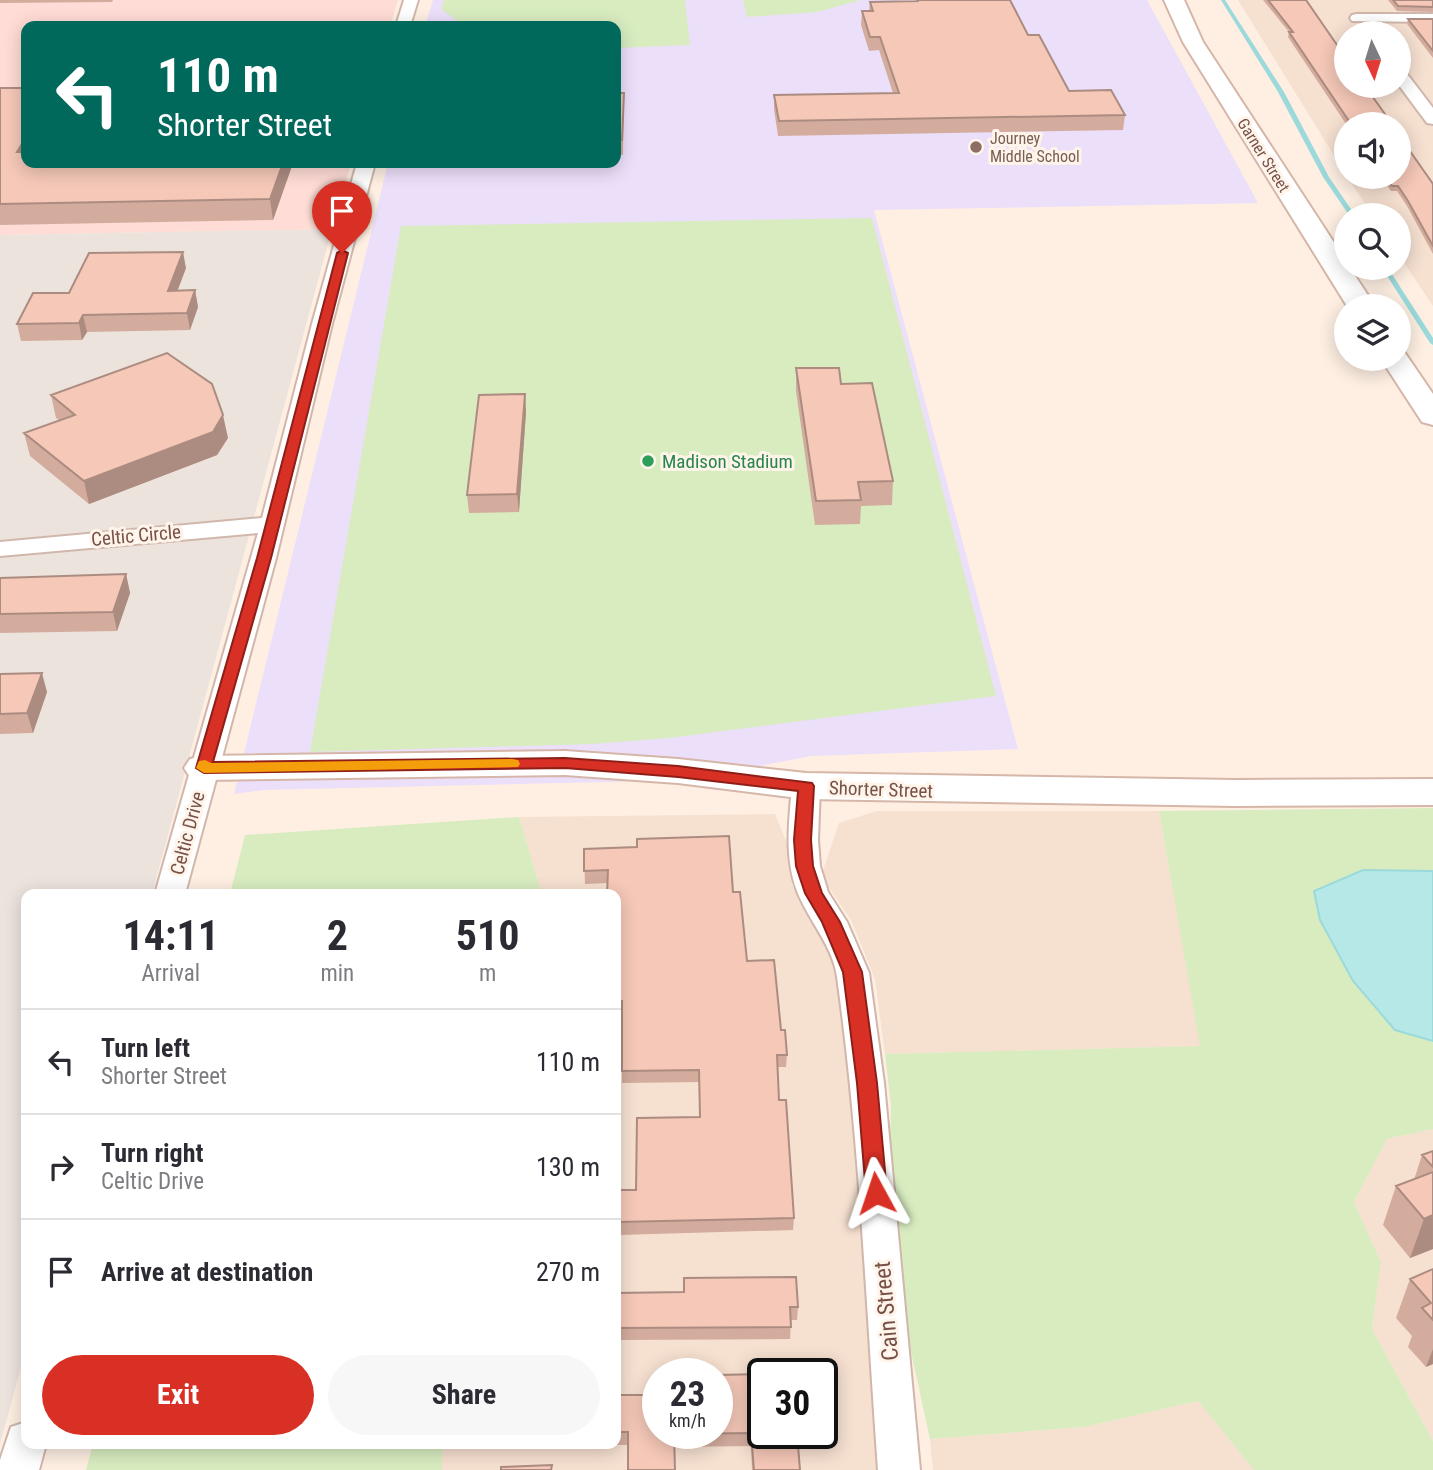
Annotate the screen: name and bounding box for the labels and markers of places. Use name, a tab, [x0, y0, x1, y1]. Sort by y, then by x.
place label: Journey Middle School	[990, 129, 1080, 166]
marker: Journey Middle School	[968, 139, 984, 155]
pin	[312, 181, 372, 253]
place label: Madison Stadium	[662, 450, 793, 473]
marker: Madison Stadium	[640, 453, 656, 469]

